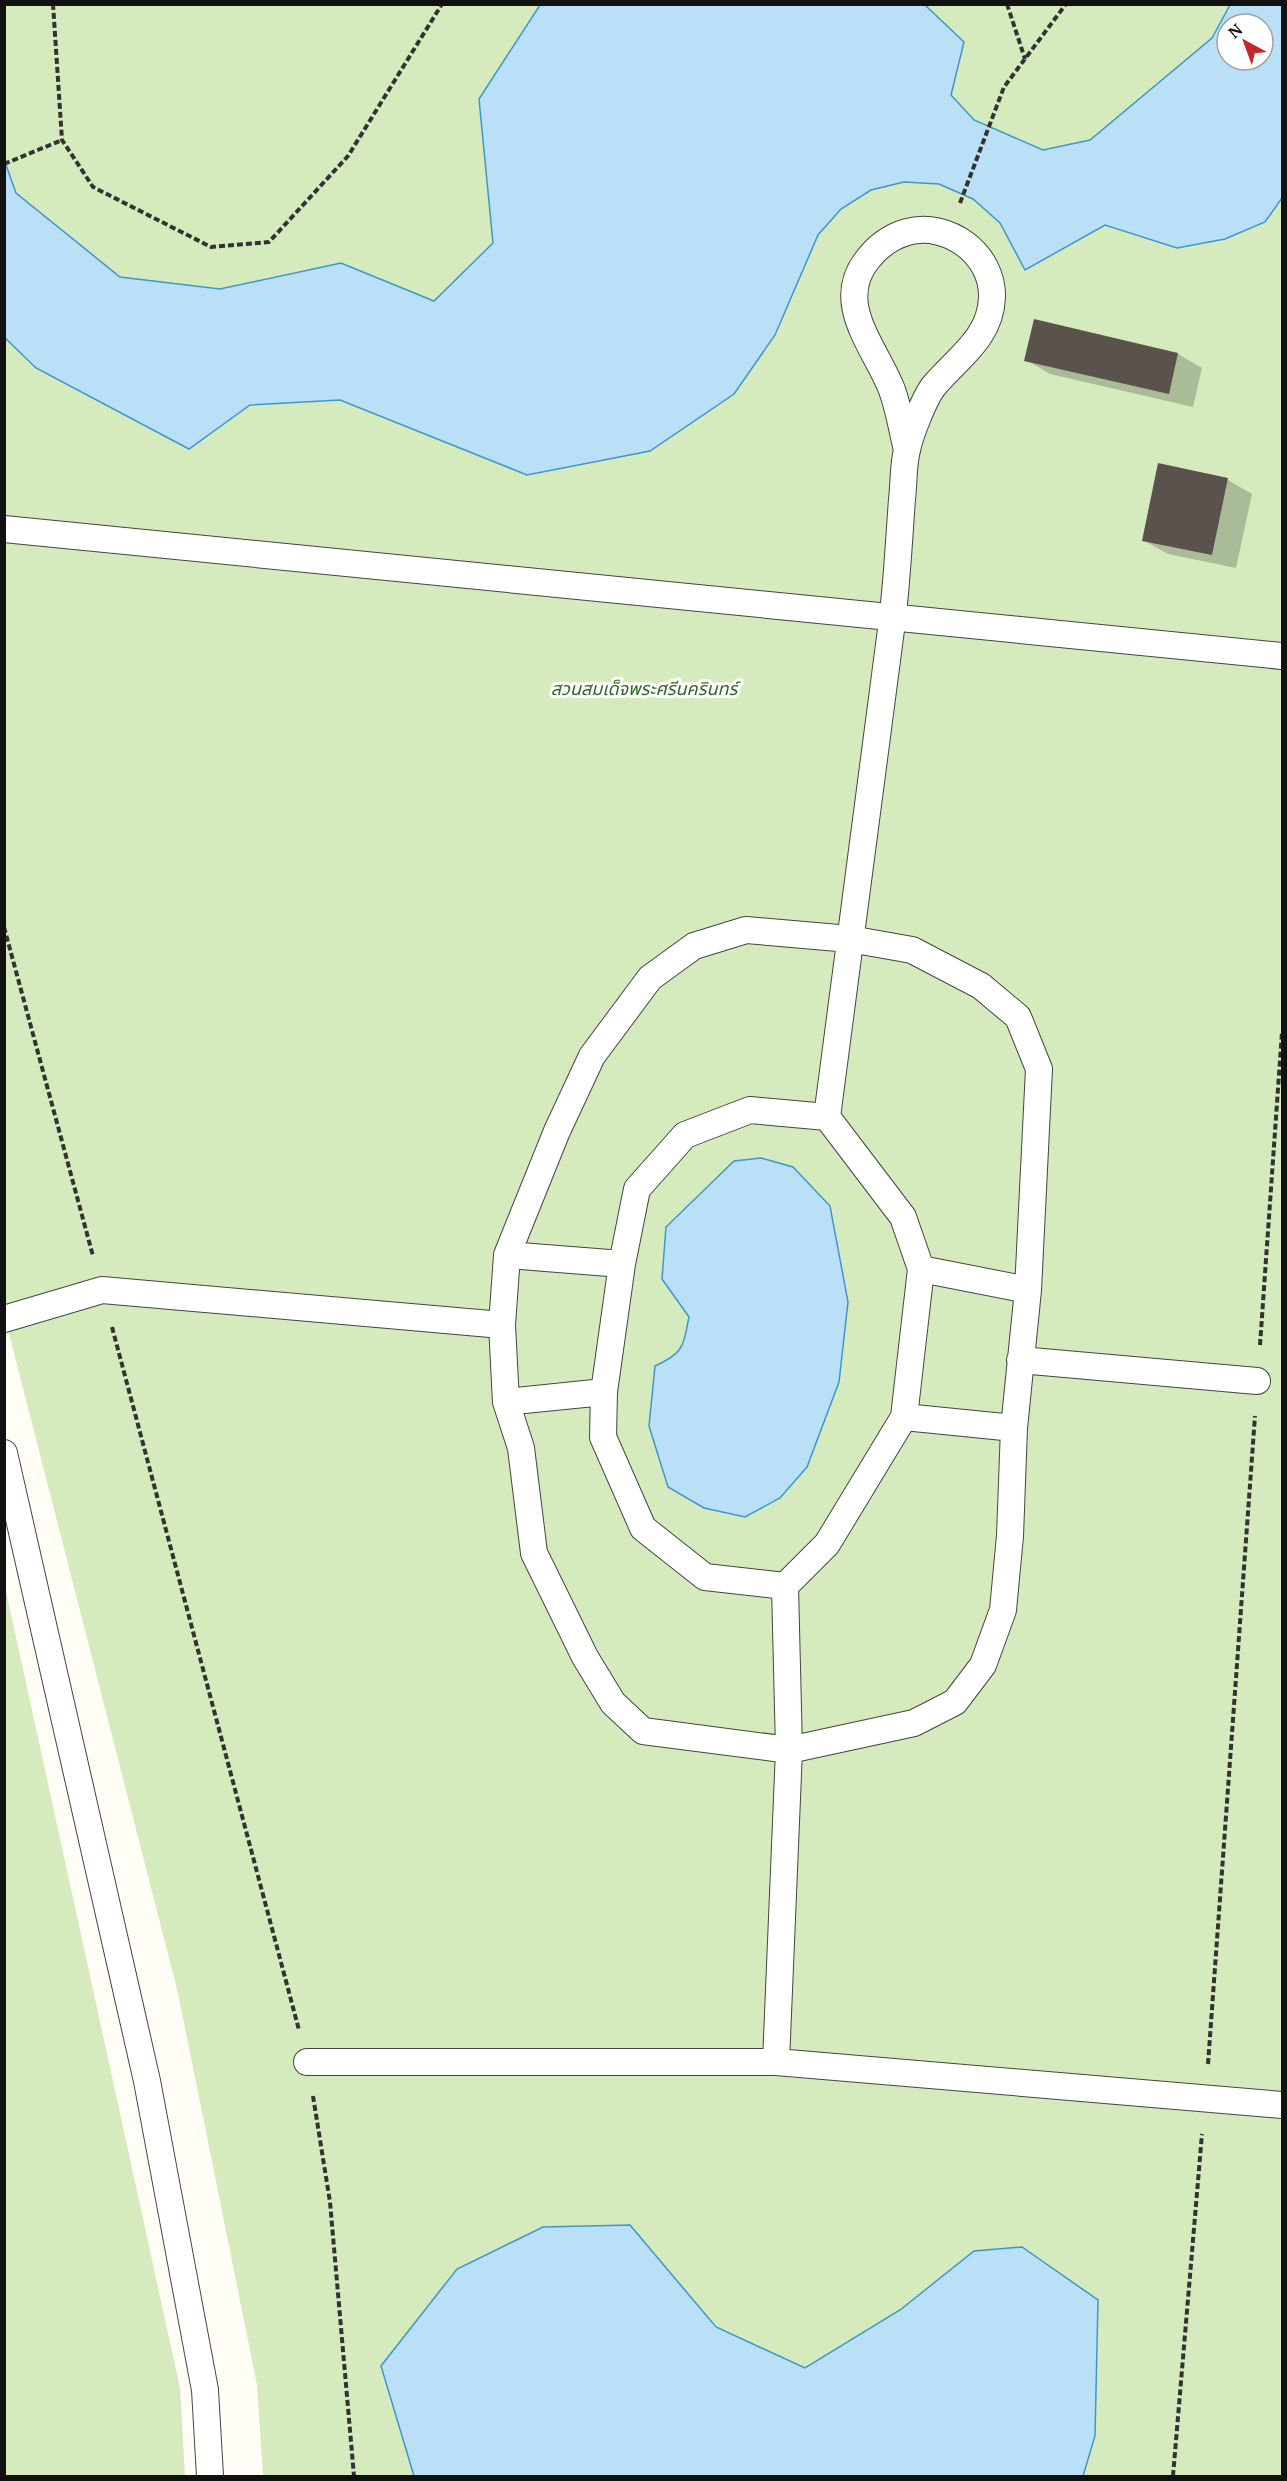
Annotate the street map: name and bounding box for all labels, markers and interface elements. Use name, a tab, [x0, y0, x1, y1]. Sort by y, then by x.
north arrow	[1215, 12, 1275, 72]
text: N	[1223, 18, 1247, 43]
park label: สวนสมเด็จพระศรีนครินทร์	[551, 676, 741, 700]

